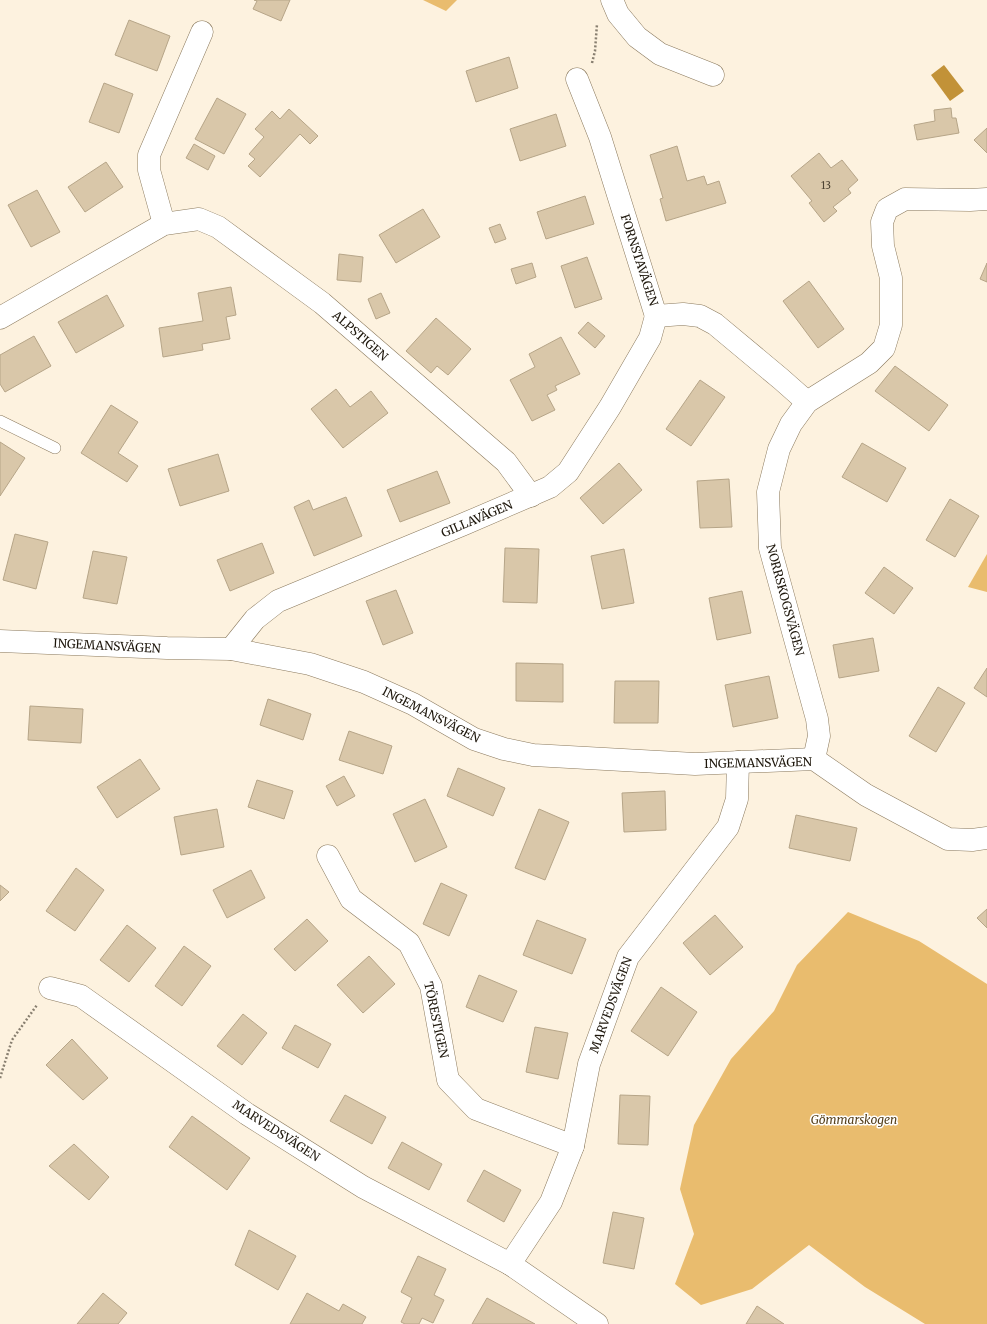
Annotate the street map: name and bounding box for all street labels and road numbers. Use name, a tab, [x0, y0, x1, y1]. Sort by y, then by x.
street label: FORNSTAVÄGEN	[618, 212, 662, 308]
street label: ALPSTIGEN	[329, 307, 392, 364]
street label: GILLAVÄGEN	[439, 496, 515, 540]
street label: NORRSKOGSVÄGEN	[763, 542, 808, 658]
street label: INGEMANSVÄGEN	[53, 635, 162, 656]
street label: INGEMANSVÄGEN	[380, 683, 483, 746]
street label: INGEMANSVÄGEN	[704, 754, 813, 771]
street label: MARVEDSVÄGEN	[586, 954, 635, 1055]
street label: TÖRESTIGEN	[421, 980, 452, 1060]
street label: MARVEDSVÄGEN	[230, 1097, 323, 1165]

